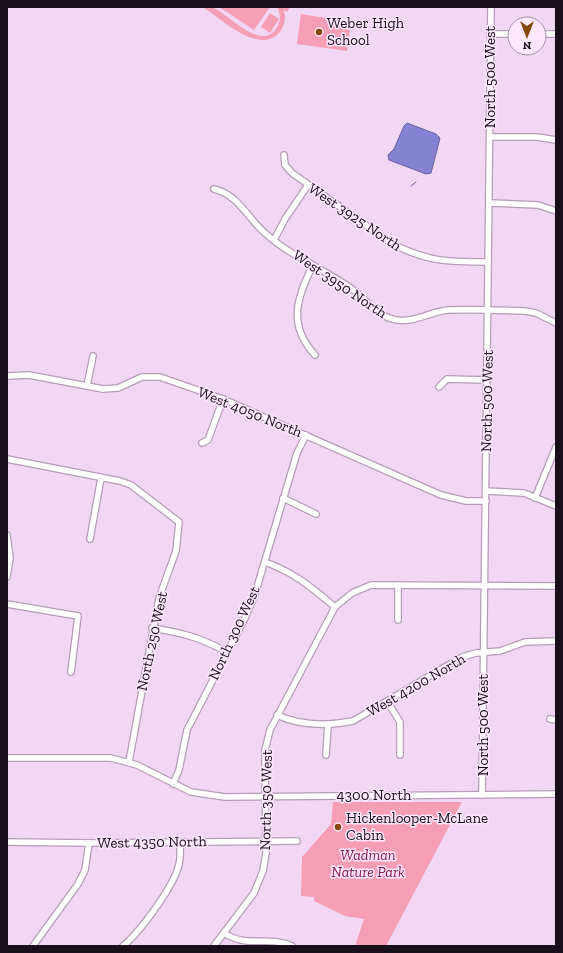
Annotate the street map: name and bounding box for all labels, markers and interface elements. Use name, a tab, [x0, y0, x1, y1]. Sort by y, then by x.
place label: Weber High School	[327, 14, 405, 49]
north arrow	[507, 16, 547, 56]
street label: North 500 West	[481, 25, 499, 128]
marker: Weber High School	[314, 27, 324, 37]
text: N	[522, 39, 531, 52]
street label: West 3925 North	[305, 179, 406, 255]
street label: West 3950 North	[290, 246, 391, 322]
street label: North 500 West	[477, 349, 497, 452]
street label: West 4050 North	[195, 383, 305, 441]
street label: North 300 West	[204, 583, 264, 683]
street label: North 250 West	[133, 589, 171, 692]
street label: West 4200 North	[363, 649, 469, 721]
street label: North 500 West	[474, 673, 492, 776]
street label: North 350 West	[256, 749, 276, 851]
street label: 4300 North	[337, 786, 412, 804]
place label: Hickenlooper-McLane Cabin	[346, 809, 488, 844]
marker: Hickenlooper-McLane Cabin	[333, 822, 343, 832]
street label: West 4350 North	[97, 832, 208, 852]
park label: Wadman Nature Park	[331, 846, 405, 881]

